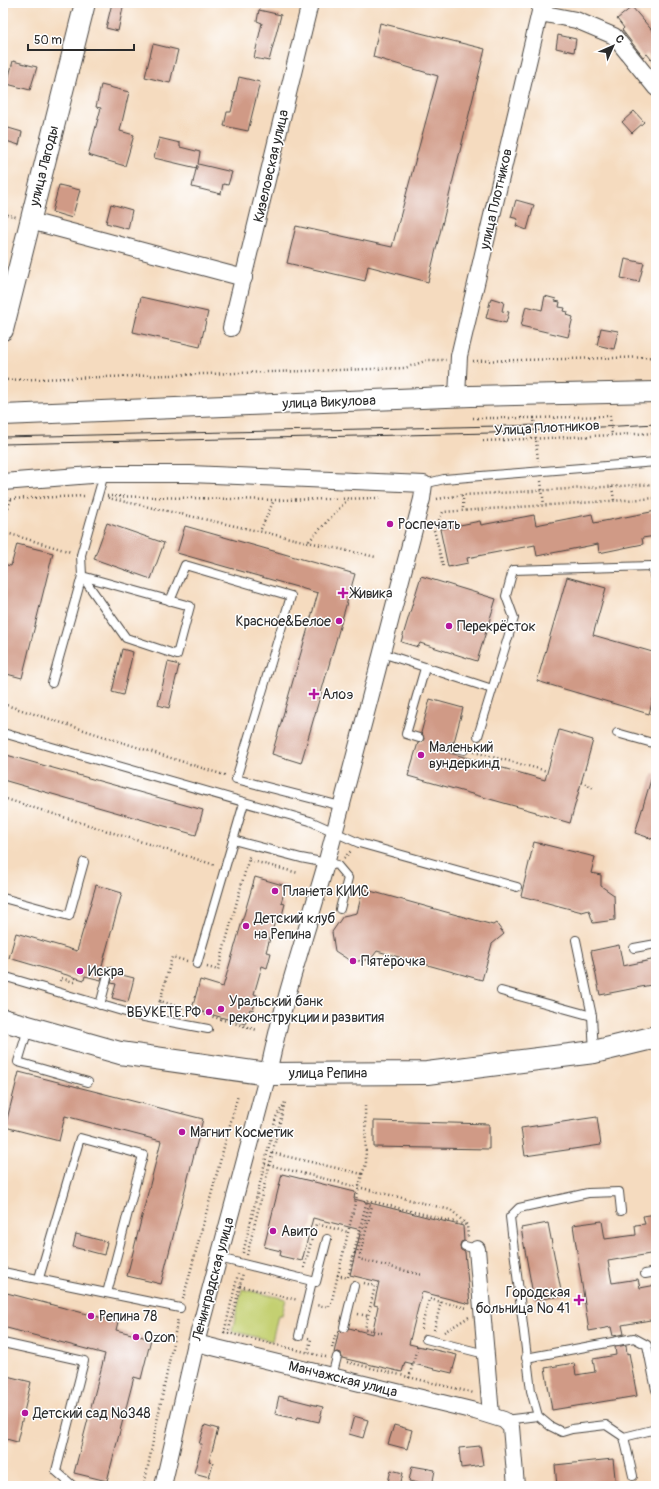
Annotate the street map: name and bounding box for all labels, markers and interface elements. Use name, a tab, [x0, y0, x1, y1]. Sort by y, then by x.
scale bar	[28, 26, 134, 52]
north arrow	[593, 26, 633, 66]
text: С	[613, 32, 627, 46]
text: 50 m	[34, 33, 62, 48]
street label: Кизеловская улица	[250, 108, 292, 224]
street label: улица Лагоды	[26, 124, 62, 209]
street label: улица Плотников	[476, 147, 516, 252]
street label: улица Викулова	[281, 392, 376, 412]
street label: Улица Плотников	[494, 417, 600, 439]
place label: Роспечать	[398, 516, 461, 533]
marker: Роспечать	[385, 519, 395, 529]
place label: Живика	[349, 585, 392, 602]
marker: Живика	[338, 588, 348, 598]
place label: Красное&Белое	[235, 613, 331, 630]
marker: Красное&Белое	[334, 616, 344, 626]
place label: Перекрёсток	[457, 618, 536, 635]
marker: Перекрёсток	[444, 621, 454, 631]
place label: Алоэ	[322, 686, 354, 703]
marker: Алоэ	[309, 689, 319, 699]
place label: Маленький вундеркинд	[429, 739, 500, 772]
marker: Маленький вундеркинд	[416, 750, 426, 760]
place label: Планета КИИС	[283, 883, 370, 900]
marker: Планета КИИС	[270, 886, 280, 896]
place label: Детский клуб на Репина	[253, 910, 335, 943]
marker: Детский клуб на Репина	[241, 921, 251, 931]
place label: Пятёрочка	[361, 953, 425, 970]
marker: Пятёрочка	[348, 956, 358, 966]
place label: Искра	[88, 963, 124, 980]
marker: Искра	[75, 966, 85, 976]
place label: Уральский банк реконструкции и развития	[229, 993, 384, 1026]
place label: ВБУКЕТЕ.РФ	[126, 1004, 202, 1021]
marker: Уральский банк реконструкции и развития	[216, 1004, 226, 1014]
marker: ВБУКЕТЕ.РФ	[204, 1007, 214, 1017]
street label: улица Репина	[288, 1065, 367, 1082]
place label: Магнит Косметик	[190, 1124, 294, 1141]
marker: Магнит Косметик	[177, 1127, 187, 1137]
street label: Ленинградская улица	[188, 1215, 238, 1344]
place label: Авито	[281, 1223, 318, 1240]
marker: Авито	[268, 1226, 278, 1236]
place label: Городская больница № 41	[475, 1284, 570, 1317]
marker: Городская больница № 41	[573, 1294, 585, 1306]
place label: Репина 78	[99, 1308, 157, 1325]
marker: Репина 78	[86, 1311, 96, 1321]
place label: Ozon	[144, 1329, 176, 1346]
marker: Ozon	[131, 1332, 141, 1342]
street label: Манчажская улица	[287, 1357, 399, 1401]
place label: Детский сад №348	[32, 1405, 151, 1422]
marker: Детский сад №348	[20, 1408, 30, 1418]

